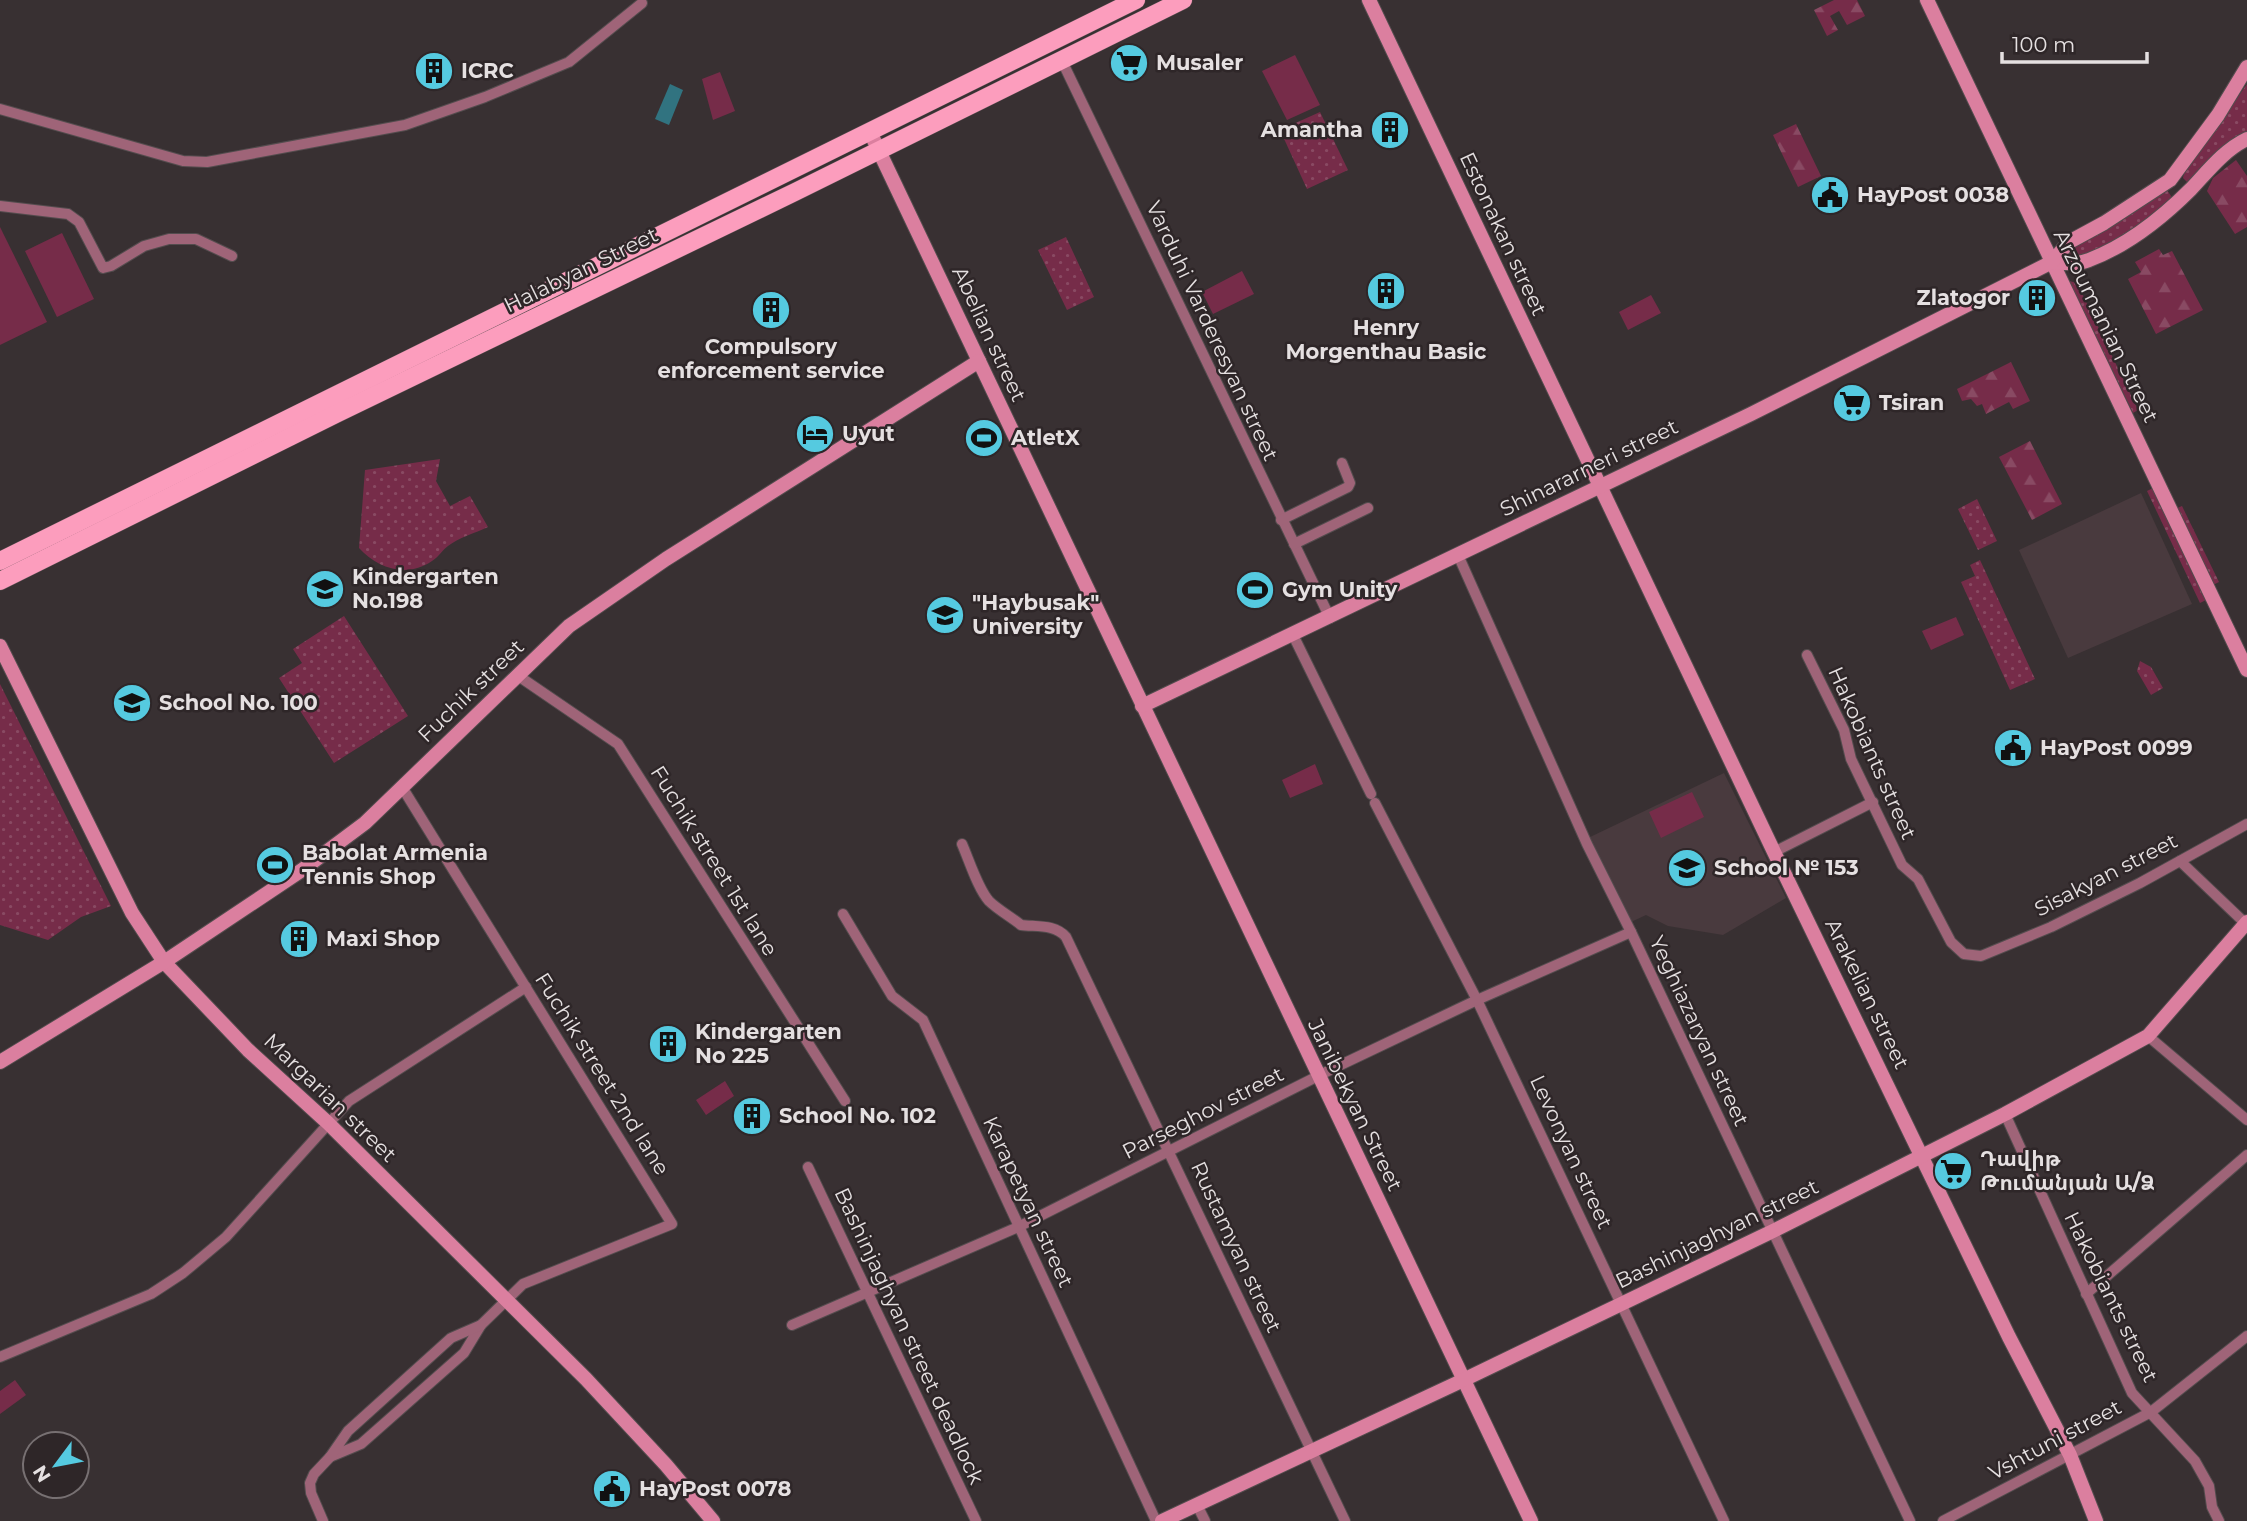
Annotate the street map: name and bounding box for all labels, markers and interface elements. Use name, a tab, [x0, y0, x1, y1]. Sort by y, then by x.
scale bar	[2002, 21, 2147, 65]
text: 100 m	[2012, 32, 2075, 57]
supermarket icon: Musaler	[1108, 42, 1150, 84]
building icon: ICRC	[413, 50, 455, 92]
place label: Musaler	[1156, 50, 1243, 75]
place label: ICRC	[461, 58, 514, 83]
building icon: Amantha	[1369, 109, 1411, 151]
place label: Amantha	[1260, 117, 1363, 142]
street label: Estonakan street	[1455, 148, 1552, 319]
public building icon: HayPost 0038	[1809, 174, 1851, 216]
place label: HayPost 0038	[1857, 182, 2009, 207]
street label: Varduhi Varderesyan street	[1141, 197, 1284, 465]
street label: Halabyan Street	[500, 221, 662, 318]
street label: Arzoumanian Street	[2049, 225, 2164, 426]
street label: Abelian street	[947, 262, 1032, 405]
building icon: Henry Morgenthau Basic	[1365, 270, 1407, 312]
building icon: Zlatogor	[2016, 277, 2058, 319]
place label: Zlatogor	[1917, 285, 2010, 310]
building icon: Compulsory enforcement service	[750, 289, 792, 331]
place label: Henry Morgenthau Basic	[1285, 315, 1487, 364]
place label: Compulsory enforcement service	[657, 334, 885, 383]
supermarket icon: Tsiran	[1831, 382, 1873, 424]
place label: Tsiran	[1879, 390, 1944, 415]
hotel icon: Uyut	[794, 413, 836, 455]
street label: Shinararneri street	[1496, 414, 1682, 521]
sports icon: AtletX	[963, 417, 1005, 459]
place label: Uyut	[842, 421, 895, 446]
place label: AtletX	[1010, 425, 1080, 450]
place label: Kindergarten No.198	[352, 564, 499, 613]
school or university icon: Kindergarten No.198	[304, 568, 346, 610]
sports icon: Gym Unity	[1234, 569, 1276, 611]
place label: Gym Unity	[1282, 577, 1398, 602]
place label: "Haybusak" University	[972, 590, 1099, 639]
school or university icon: "Haybusak" University	[924, 594, 966, 636]
street label: Fuchik street	[413, 634, 529, 747]
street label: Hakobiants street	[1823, 663, 1922, 843]
school or university icon: School No. 100	[111, 682, 153, 724]
place label: School No. 100	[159, 690, 318, 715]
public building icon: HayPost 0099	[1992, 727, 2034, 769]
place label: HayPost 0099	[2040, 735, 2193, 760]
street label: Fuchik street 1st lane	[646, 761, 783, 961]
street label: Sisakyan street	[2030, 828, 2181, 921]
place label: Babolat Armenia Tennis Shop	[302, 840, 488, 889]
sports icon: Babolat Armenia Tennis Shop	[254, 844, 296, 886]
school or university icon: School № 153	[1666, 847, 1708, 889]
place label: School № 153	[1714, 855, 1859, 880]
street label: Arakelian street	[1820, 915, 1915, 1073]
building icon: Maxi Shop	[278, 918, 320, 960]
place label: Maxi Shop	[326, 926, 440, 951]
street label: Yeghiazaryan street	[1644, 932, 1754, 1130]
street label: Fuchik street 2nd lane	[530, 968, 675, 1179]
street label: Janibekyan Street	[1303, 1014, 1408, 1195]
place label: Kindergarten No 225	[695, 1019, 842, 1068]
building icon: Kindergarten No 225	[647, 1023, 689, 1065]
street label: Margarian street	[259, 1028, 402, 1167]
street label: Parseghov street	[1118, 1061, 1288, 1164]
street label: Levonyan street	[1525, 1071, 1618, 1233]
building icon: School No. 102	[731, 1095, 773, 1137]
place label: School No. 102	[779, 1103, 936, 1128]
street label: Karapetyan street	[978, 1112, 1079, 1291]
place label: Դավիթ Թումանյան Ա/Ձ	[1980, 1146, 2155, 1195]
supermarket icon: Դավիթ Թումանյան Ա/Ձ	[1932, 1150, 1974, 1192]
street label: Rustamyan street	[1186, 1157, 1287, 1336]
street label: Bashinjaghyan street	[1611, 1173, 1822, 1294]
street label: Bashinjaghyan street deadlock	[830, 1183, 990, 1489]
street label: Hakobiants street	[2059, 1208, 2164, 1386]
street label: Vshtuni street	[1984, 1394, 2125, 1485]
north arrow	[21, 1430, 91, 1500]
text: N	[28, 1461, 56, 1486]
public building icon: HayPost 0078	[591, 1468, 633, 1510]
place label: HayPost 0078	[639, 1476, 792, 1501]

